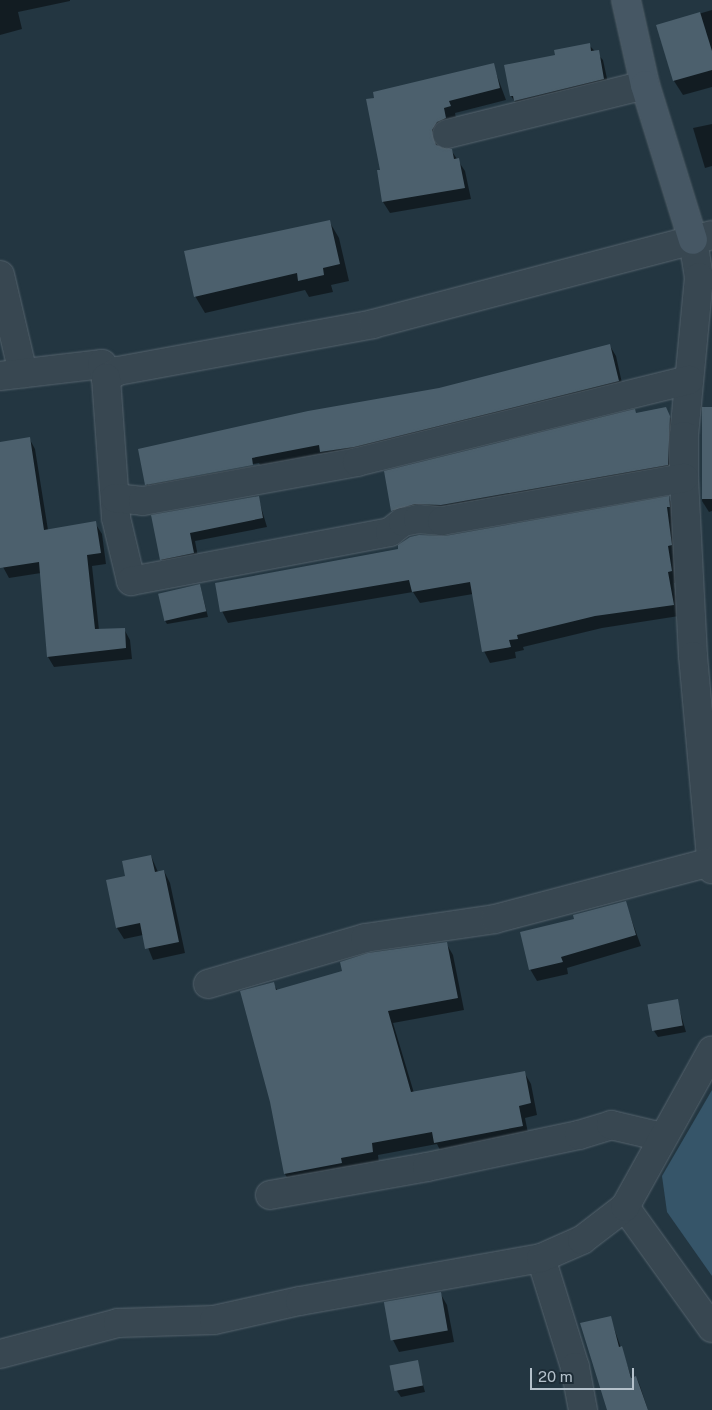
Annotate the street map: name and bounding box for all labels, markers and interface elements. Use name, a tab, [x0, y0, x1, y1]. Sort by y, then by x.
scale bar	[532, 1358, 636, 1390]
text: 20 m	[538, 1368, 573, 1385]

